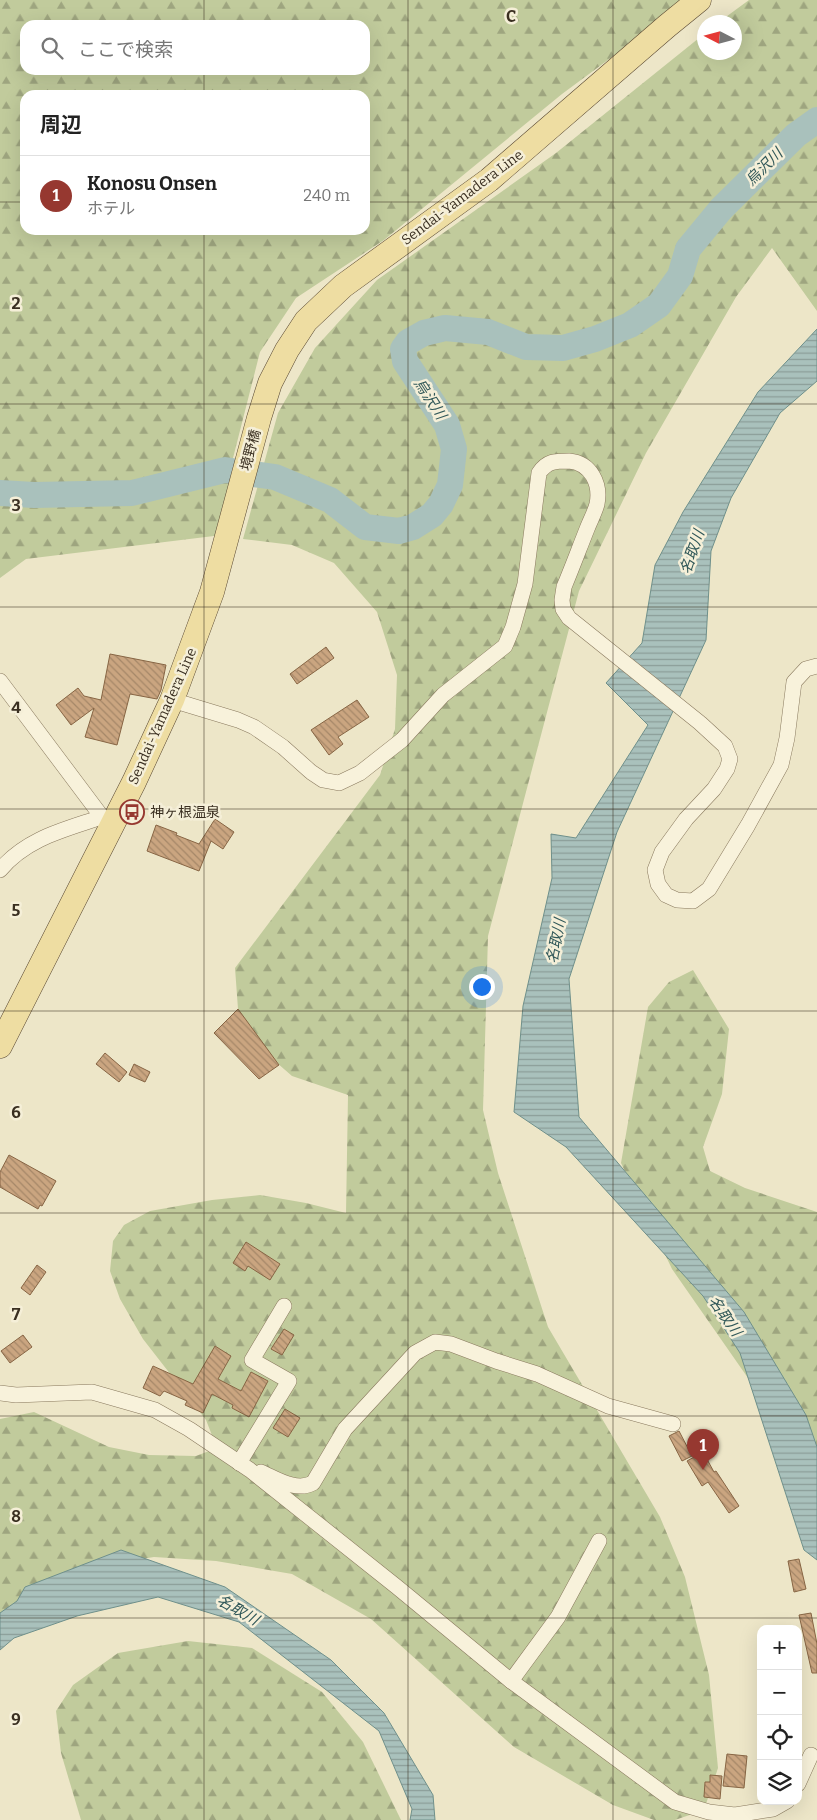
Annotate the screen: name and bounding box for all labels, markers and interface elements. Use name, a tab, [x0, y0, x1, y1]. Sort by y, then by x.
text: C	[506, 7, 516, 26]
north arrow	[697, 15, 742, 60]
search box	[20, 20, 370, 75]
icon: search	[38, 34, 66, 62]
text: ここで検索	[78, 38, 173, 61]
text: 周辺	[40, 112, 82, 138]
water label: 烏沢川	[742, 143, 788, 189]
street label: Sendai-Yamadera Line	[398, 146, 526, 249]
text: Konosu Onsen	[87, 172, 217, 195]
text: 1	[53, 186, 59, 205]
text: 240 m	[303, 186, 350, 205]
text: ホテル	[87, 199, 135, 218]
text: 2	[11, 294, 21, 313]
water label: 烏沢川	[410, 375, 451, 424]
street label: 境野橋	[237, 428, 264, 473]
text: 3	[11, 496, 21, 515]
water label: 名取川	[676, 526, 708, 576]
street label: Sendai-Yamadera Line	[125, 645, 200, 787]
text: 4	[11, 698, 21, 717]
bus stop icon: 神ヶ根温泉	[119, 799, 145, 825]
place label: 神ヶ根温泉	[150, 804, 220, 821]
text: 5	[12, 901, 21, 920]
water label: 名取川	[543, 915, 570, 965]
your location	[469, 974, 495, 1000]
text: 6	[11, 1103, 21, 1122]
water label: 名取川	[705, 1292, 746, 1341]
text: 7	[12, 1305, 21, 1324]
pin: 1	[687, 1429, 719, 1470]
text: 8	[11, 1507, 21, 1526]
water label: 名取川	[214, 1591, 264, 1630]
map controls	[757, 1625, 802, 1805]
button: +	[757, 1625, 802, 1670]
button: −	[757, 1670, 802, 1715]
text: 9	[11, 1710, 21, 1729]
button: locate	[757, 1715, 802, 1760]
button: layers	[757, 1760, 802, 1805]

